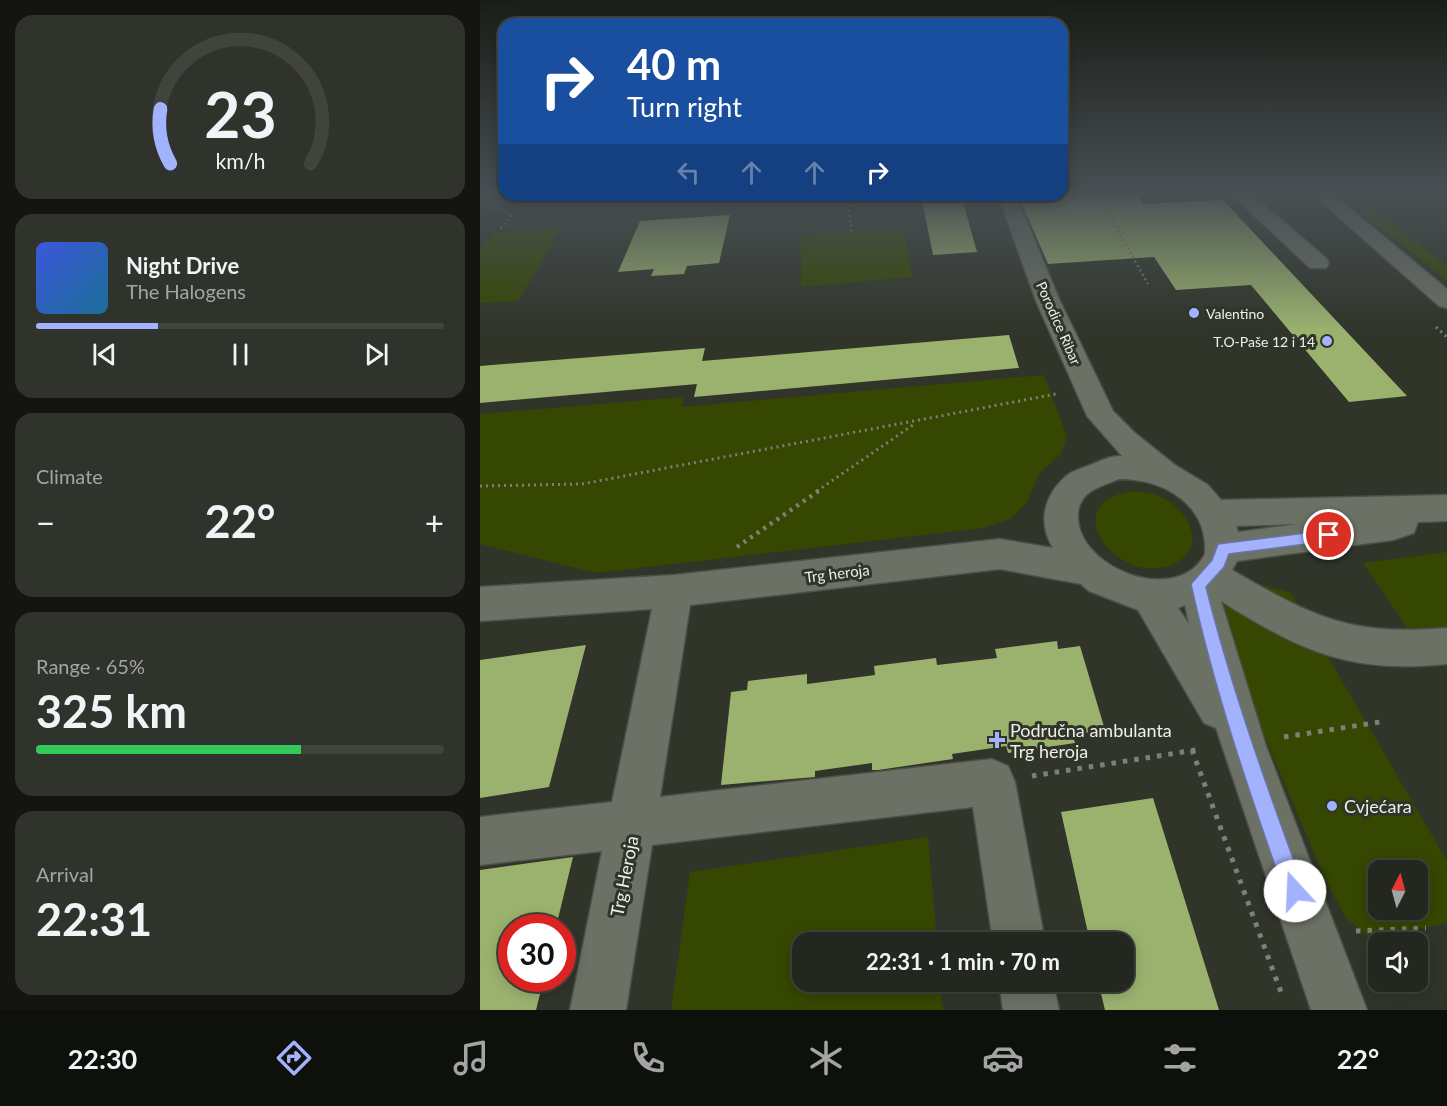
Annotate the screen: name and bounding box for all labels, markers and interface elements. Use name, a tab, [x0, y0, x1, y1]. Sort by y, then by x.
text: 40 m	[627, 39, 721, 89]
icon: right	[528, 42, 606, 120]
text: 23	[204, 76, 276, 151]
text: Turn right	[627, 90, 742, 123]
text: km/h	[215, 148, 265, 174]
icon: left	[672, 156, 705, 189]
icon: ahead	[735, 156, 768, 189]
icon: ahead	[798, 156, 831, 189]
icon: right	[861, 156, 894, 189]
text: Night Drive	[126, 252, 239, 279]
text: The Halogens	[126, 279, 246, 303]
street label: Porodice Ribar	[1033, 279, 1085, 367]
place label: Valentino	[1206, 305, 1264, 322]
marker: Valentino	[1187, 306, 1201, 320]
place label: T.O-Paše 12 i 14	[1213, 333, 1315, 350]
marker: T.O-Paše 12 i 14	[1320, 334, 1334, 348]
icon: previous	[88, 338, 121, 371]
icon: pause	[224, 338, 257, 371]
icon: next	[360, 338, 393, 371]
text: Climate	[36, 464, 103, 488]
text: 22°	[205, 494, 275, 548]
text: −	[36, 502, 55, 542]
text: +	[425, 502, 444, 542]
pin	[1303, 509, 1354, 560]
icon: arrive	[1312, 518, 1345, 551]
street label: Trg heroja	[804, 560, 870, 586]
text: Range · 65%	[36, 654, 145, 678]
text: 325 km	[36, 684, 187, 738]
place label: Područna ambulanta Trg heroja	[1010, 719, 1172, 762]
marker: Područna ambulanta Trg heroja	[988, 731, 1006, 749]
place label: Cvjećara	[1344, 795, 1412, 817]
marker: Cvjećara	[1325, 799, 1339, 813]
street label: Trg Heroja	[605, 834, 643, 918]
position arrow	[1263, 859, 1327, 923]
north arrow	[1368, 860, 1428, 920]
map controls	[1368, 860, 1428, 992]
text: Arrival	[36, 862, 94, 886]
text: 22:31	[36, 892, 152, 946]
speed limit sign: 30	[498, 914, 576, 992]
button: sound	[1368, 932, 1428, 992]
text: 22:31 · 1 min · 70 m	[866, 948, 1060, 975]
icon: directions	[273, 1037, 315, 1079]
icon: music	[450, 1037, 492, 1079]
icon: phone	[627, 1037, 669, 1079]
icon: climate	[805, 1037, 847, 1079]
icon: car	[982, 1037, 1024, 1079]
icon: filters	[1159, 1037, 1201, 1079]
text: 22:30	[68, 1042, 137, 1075]
text: 22°	[1337, 1042, 1379, 1075]

